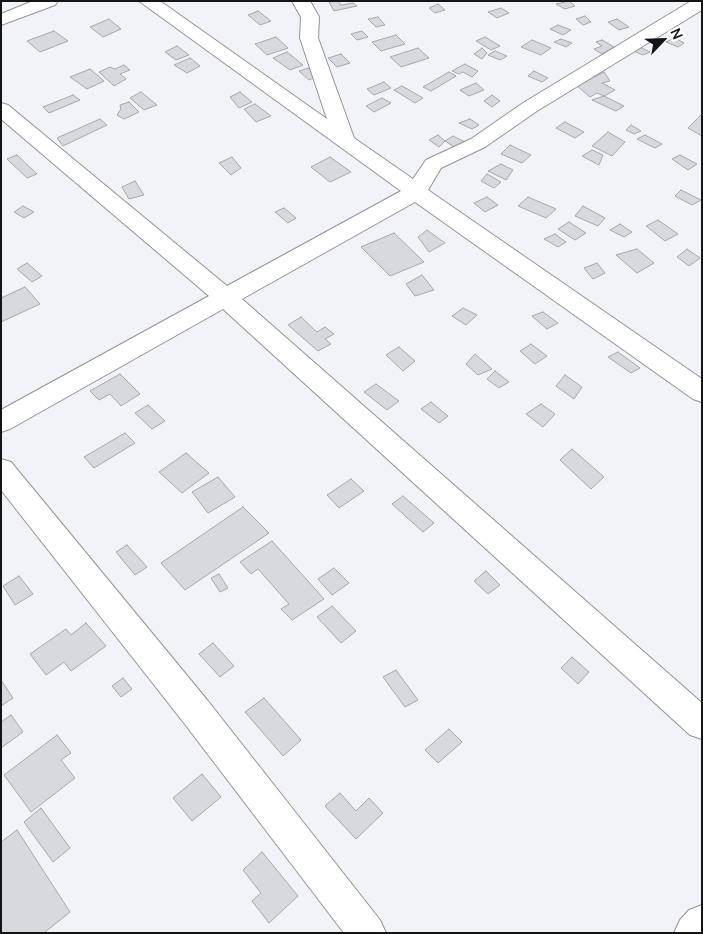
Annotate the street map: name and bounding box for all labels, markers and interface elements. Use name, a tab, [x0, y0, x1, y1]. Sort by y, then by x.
north arrow	[638, 15, 688, 65]
text: N	[666, 25, 688, 42]

